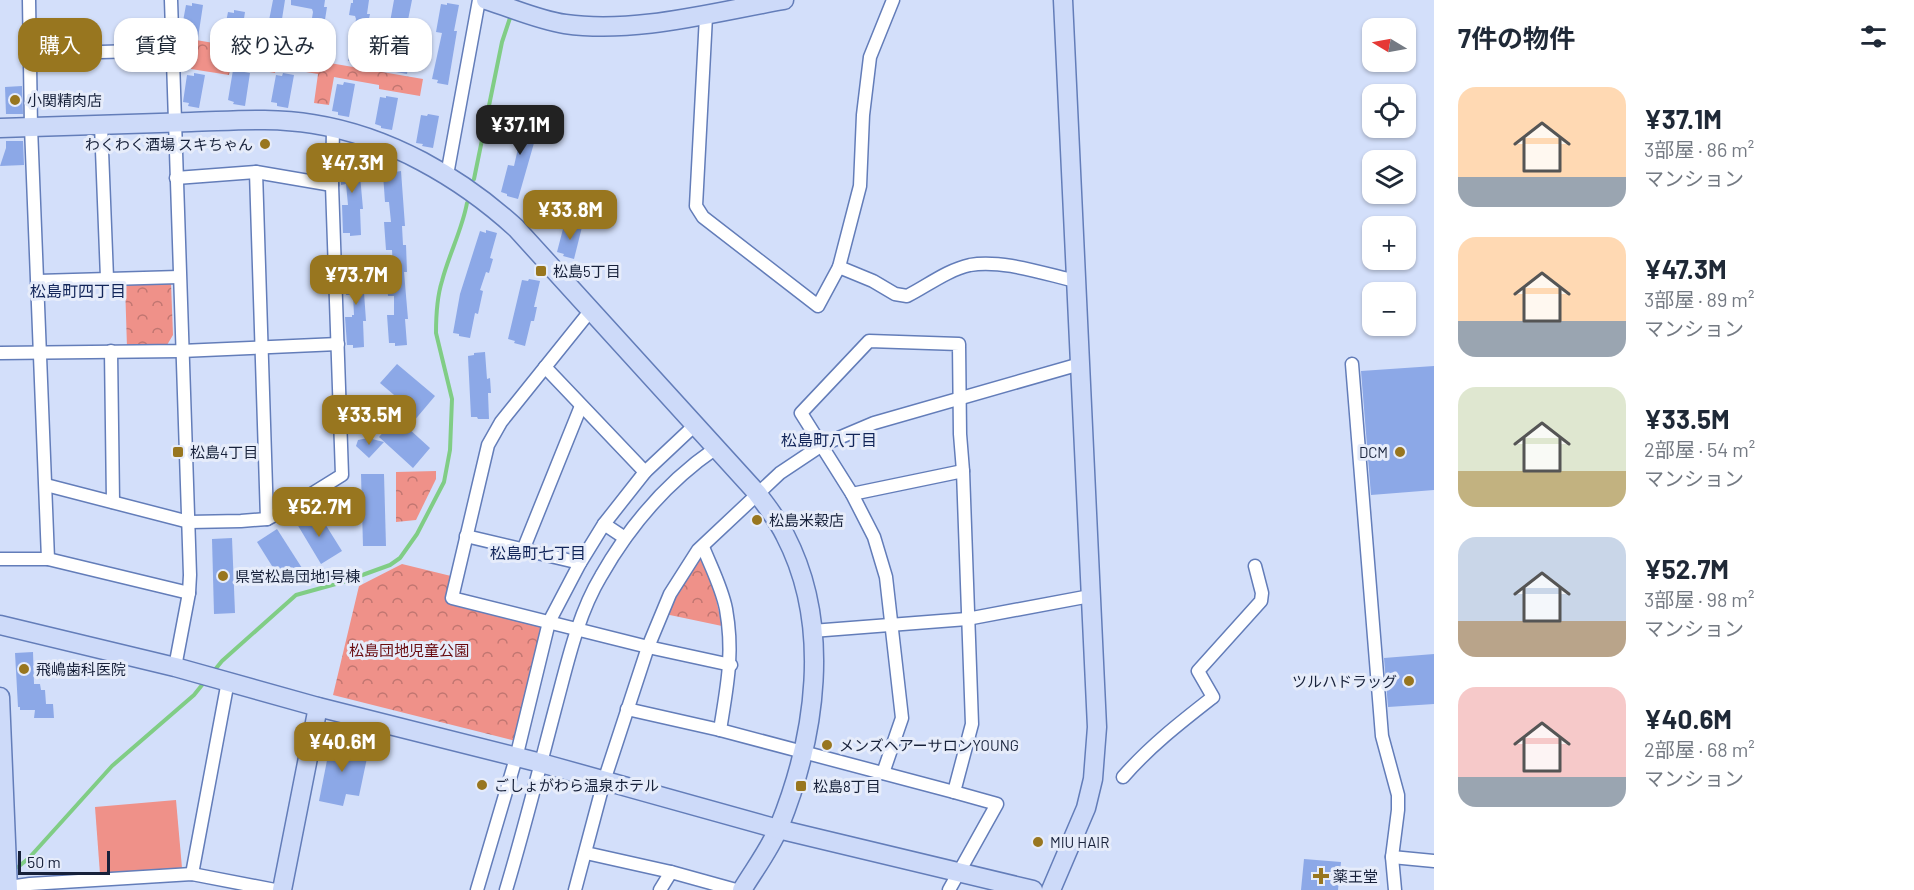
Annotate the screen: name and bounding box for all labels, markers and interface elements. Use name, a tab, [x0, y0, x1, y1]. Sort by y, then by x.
chip: 購入	[18, 18, 102, 72]
chip: 賃貸	[114, 18, 198, 72]
chip: 絞り込み	[210, 18, 336, 72]
chip: 新着	[348, 18, 432, 72]
north arrow	[1362, 18, 1416, 72]
map controls	[1362, 18, 1416, 336]
icon: filters	[1857, 20, 1890, 53]
text: 7件の物件	[1458, 22, 1575, 53]
button: locate	[1362, 84, 1416, 138]
place label: 小関精肉店	[27, 91, 102, 109]
marker: 小関精肉店	[8, 93, 22, 107]
text: ¥37.1M	[1644, 103, 1722, 134]
pin: ¥37.1M	[471, 105, 569, 156]
icon: home	[1506, 111, 1578, 183]
text: ¥37.1M	[490, 112, 550, 136]
place label: わくわく酒場 スキちゃん	[85, 135, 253, 153]
marker: わくわく酒場 スキちゃん	[258, 137, 272, 151]
text: 3部屋 · 86 m²	[1644, 137, 1754, 161]
pin: ¥47.3M	[303, 143, 401, 194]
text: ¥47.3M	[320, 150, 384, 174]
button: layers	[1362, 150, 1416, 204]
text: マンション	[1644, 166, 1744, 190]
pin: ¥33.8M	[521, 190, 619, 241]
text: ¥33.8M	[537, 197, 603, 221]
button: +	[1362, 216, 1416, 270]
text: ¥47.3M	[1644, 253, 1727, 284]
pin: ¥73.7M	[307, 255, 405, 306]
icon: home	[1506, 261, 1578, 333]
text: ¥73.7M	[324, 262, 388, 286]
place label: 松島5丁目	[553, 262, 621, 280]
marker: 松島5丁目	[534, 264, 548, 278]
district label: 松島町四丁目	[30, 281, 126, 300]
button: −	[1362, 282, 1416, 336]
text: 3部屋 · 89 m²	[1644, 287, 1754, 311]
text: マンション	[1644, 316, 1744, 340]
pin: ¥33.5M	[320, 395, 418, 446]
text: ¥33.5M	[336, 402, 402, 426]
text: ¥33.5M	[1644, 403, 1730, 434]
icon: home	[1506, 411, 1578, 483]
district label: 松島町八丁目	[781, 430, 877, 449]
text: 2部屋 · 54 m²	[1644, 437, 1755, 461]
place label: 松島4丁目	[190, 443, 258, 461]
place label: DCM	[1359, 443, 1388, 461]
marker: 松島4丁目	[171, 445, 185, 459]
marker: DCM	[1393, 445, 1407, 459]
text: マンション	[1644, 466, 1744, 490]
pin: ¥52.7M	[270, 487, 368, 538]
text: ¥52.7M	[286, 494, 352, 518]
place label: 松島米穀店	[769, 511, 844, 529]
marker: 松島米穀店	[750, 513, 764, 527]
district label: 松島町七丁目	[490, 543, 586, 562]
text: ¥52.7M	[1644, 553, 1729, 584]
icon: home	[1506, 561, 1578, 633]
place label: 県営松島団地1号棟	[235, 567, 360, 585]
marker: 県営松島団地1号棟	[216, 569, 230, 583]
text: 3部屋 · 98 m²	[1644, 587, 1754, 611]
text: マンション	[1644, 616, 1744, 640]
park label: 松島団地児童公園	[349, 641, 469, 659]
place label: 飛嶋歯科医院	[36, 660, 126, 678]
marker: 飛嶋歯科医院	[17, 662, 31, 676]
place label: ツルハドラッグ	[1292, 672, 1397, 690]
marker: ツルハドラッグ	[1402, 674, 1416, 688]
text: ¥40.6M	[1644, 703, 1732, 734]
icon: home	[1506, 711, 1578, 783]
pin: ¥40.6M	[293, 722, 391, 773]
text: ¥40.6M	[308, 729, 376, 753]
place label: メンズヘアーサロンYOUNG	[839, 736, 1019, 754]
text: 2部屋 · 68 m²	[1644, 737, 1755, 761]
marker: メンズヘアーサロンYOUNG	[820, 738, 834, 752]
text: マンション	[1644, 766, 1744, 790]
place label: ごしょがわら温泉ホテル	[494, 776, 659, 794]
place label: 松島8丁目	[813, 777, 881, 795]
marker: ごしょがわら温泉ホテル	[475, 778, 489, 792]
marker: 松島8丁目	[794, 779, 808, 793]
place label: MIU HAIR	[1050, 833, 1109, 851]
marker: MIU HAIR	[1031, 835, 1045, 849]
scale bar	[18, 848, 110, 876]
text: 50 m	[27, 852, 61, 871]
place label: 薬王堂	[1333, 867, 1378, 885]
marker: 薬王堂	[1314, 869, 1328, 883]

